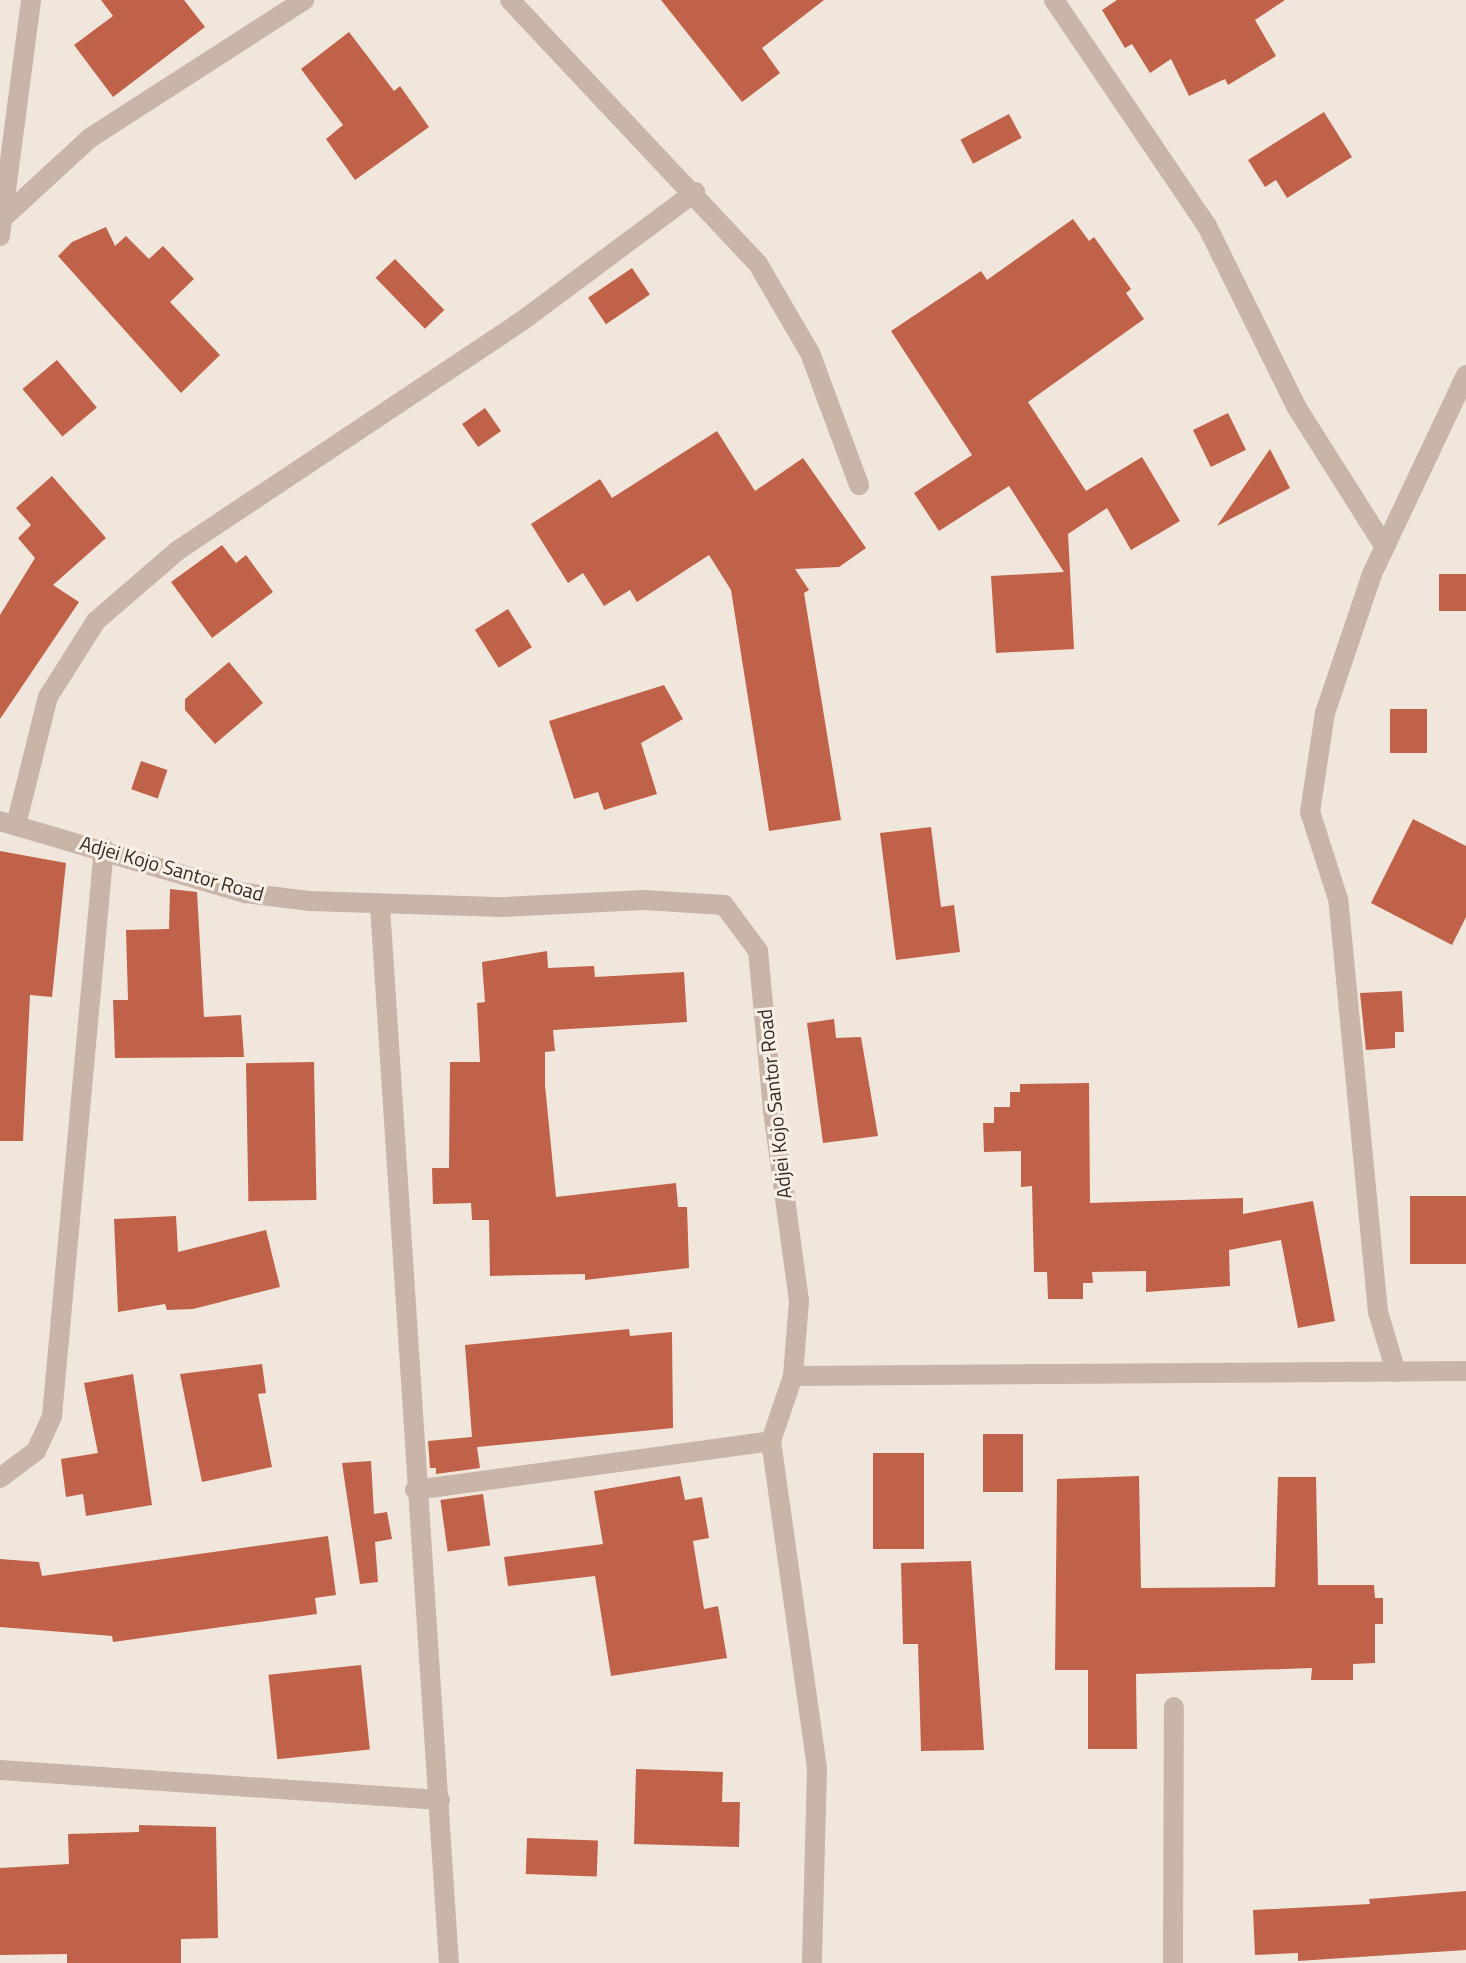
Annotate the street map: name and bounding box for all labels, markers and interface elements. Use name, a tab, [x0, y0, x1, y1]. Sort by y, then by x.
street label: Adjei Kojo Santor Road	[77, 830, 267, 906]
street label: Adjei Kojo Santor Road	[752, 1008, 796, 1200]

